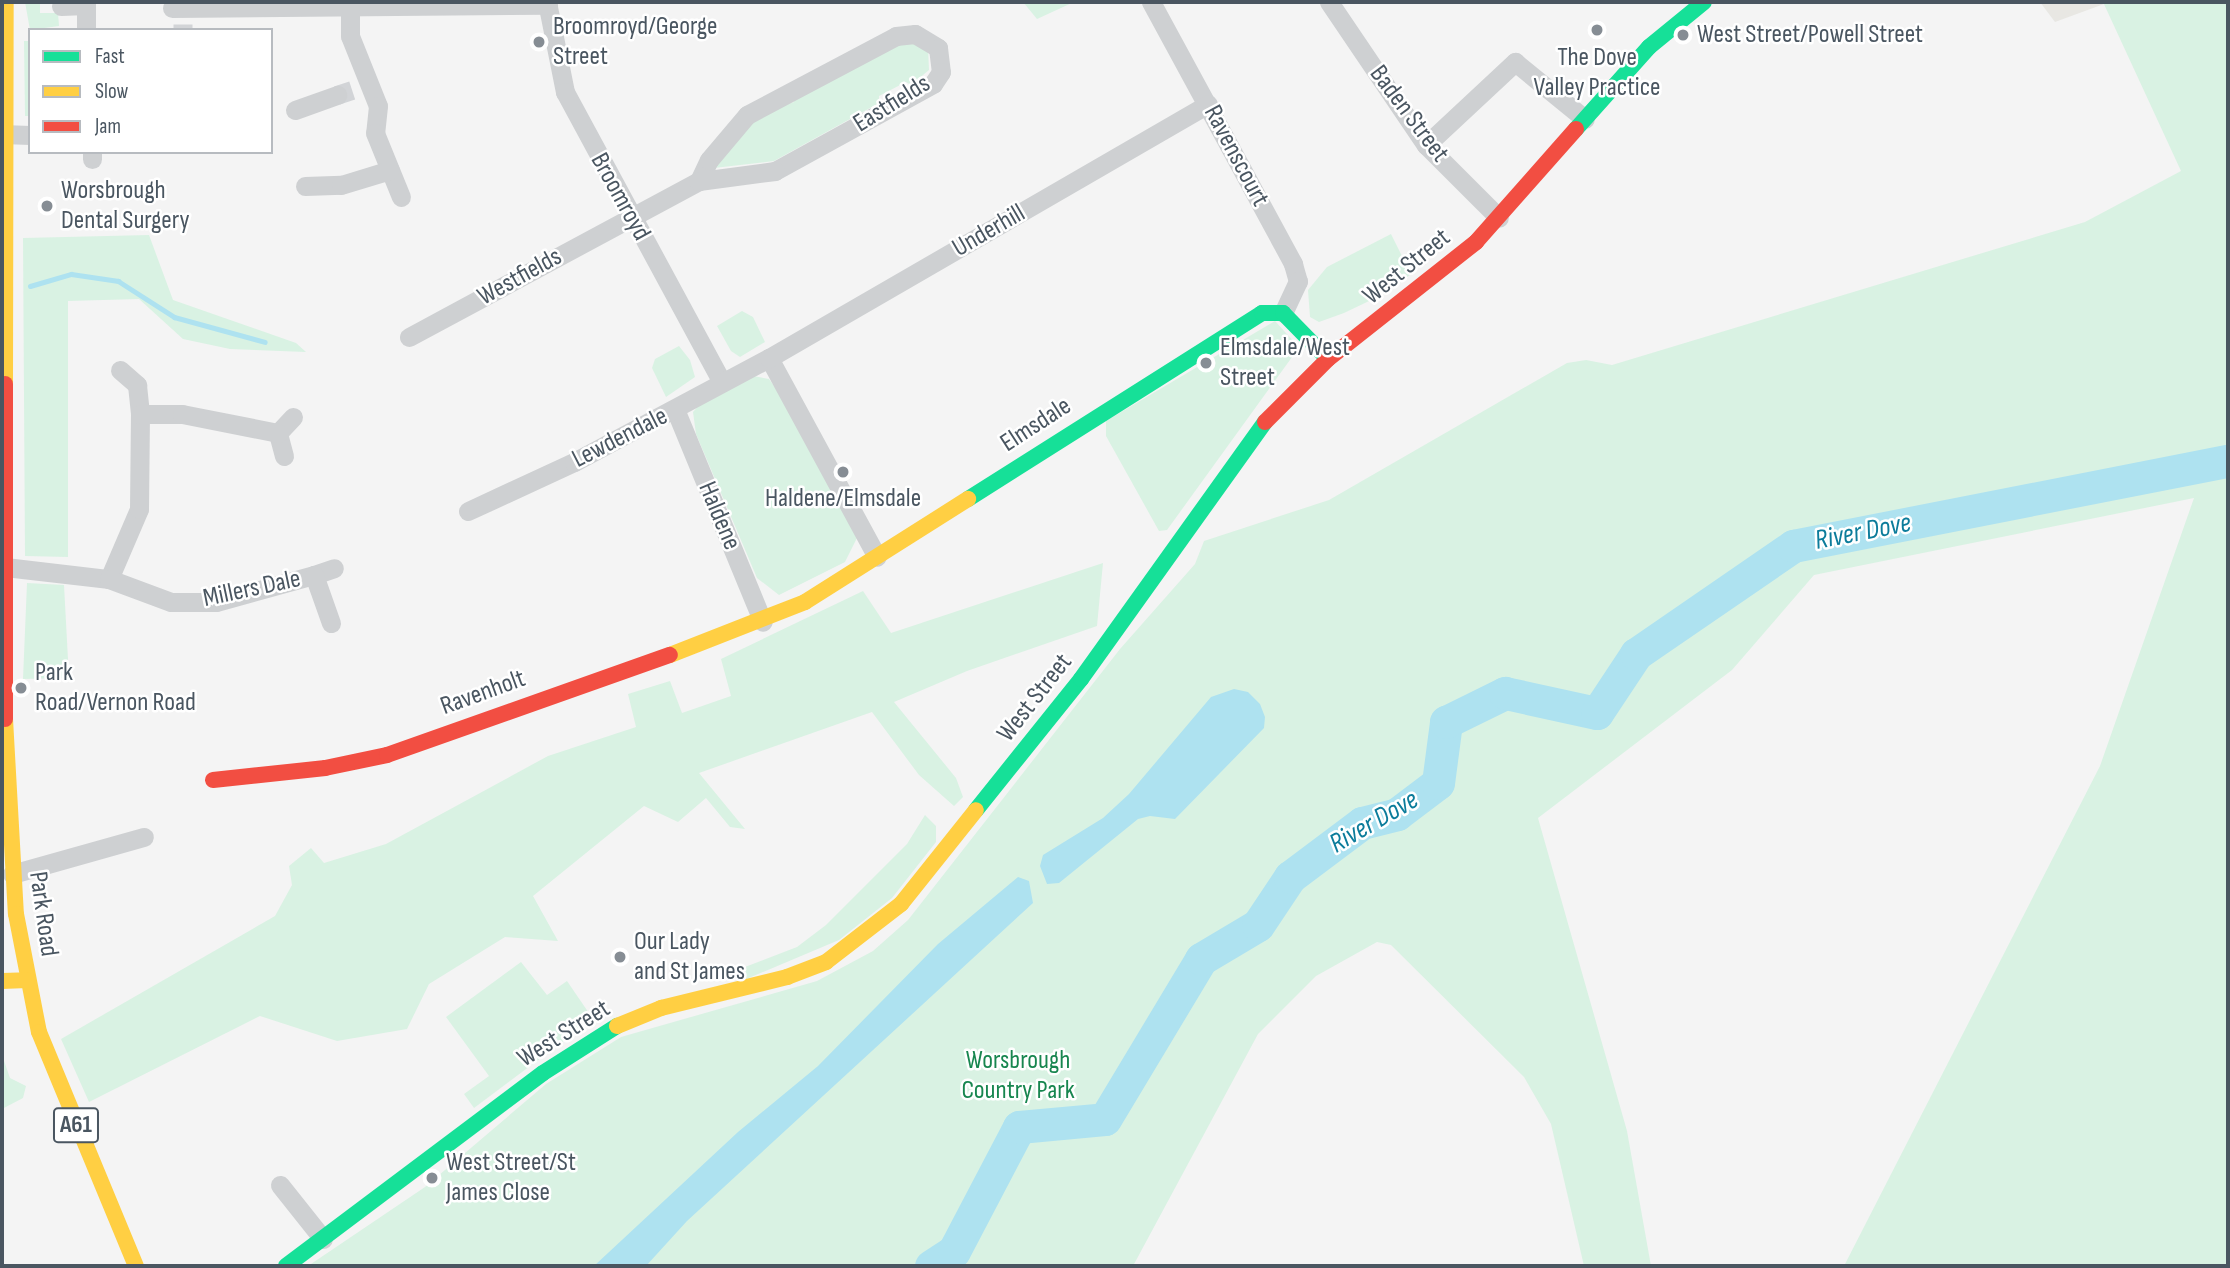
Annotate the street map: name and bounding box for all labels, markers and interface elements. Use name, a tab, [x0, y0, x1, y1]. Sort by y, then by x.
place label: Broomroyd/George Street	[553, 11, 718, 72]
place label: West Street/Powell Street	[1697, 19, 1923, 51]
marker: The Dove Valley Practice	[1587, 20, 1607, 40]
marker: West Street/Powell Street	[1675, 27, 1691, 43]
legend	[28, 28, 273, 154]
marker: Broomroyd/George Street	[531, 34, 547, 50]
place label: The Dove Valley Practice	[1534, 42, 1660, 104]
text: Fast	[95, 44, 125, 69]
street label: Baden Street	[1363, 59, 1455, 169]
street label: Eastfields	[848, 68, 936, 140]
text: Slow	[95, 79, 128, 104]
street label: Ravenscourt	[1196, 100, 1276, 212]
text: Jam	[95, 114, 121, 139]
street label: Broomroyd	[583, 148, 657, 246]
place label: Worsbrough Dental Surgery	[61, 175, 190, 236]
marker: Worsbrough Dental Surgery	[39, 198, 55, 214]
street label: Underhill	[947, 198, 1031, 264]
street label: West Street	[1357, 222, 1457, 312]
street label: Westfields	[473, 241, 567, 313]
place label: Elmsdale/West Street	[1220, 332, 1350, 394]
marker: Elmsdale/West Street	[1198, 355, 1214, 371]
street label: Elmsdale	[995, 391, 1077, 459]
street label: Lewdendale	[567, 401, 673, 475]
marker: Haldene/Elmsdale	[835, 464, 851, 480]
street label: Haldene	[691, 477, 747, 555]
place label: Haldene/Elmsdale	[765, 483, 921, 515]
water label: River Dove	[1812, 506, 1914, 558]
street label: Millers Dale	[200, 563, 304, 615]
street label: West Street	[991, 648, 1079, 748]
place label: Park Road/Vernon Road	[35, 657, 196, 718]
street label: Ravenholt	[436, 663, 530, 723]
marker: Park Road/Vernon Road	[13, 680, 29, 696]
water label: River Dove	[1324, 783, 1424, 861]
street label: Park Road	[22, 870, 64, 958]
place label: Our Lady and St James	[634, 926, 745, 988]
marker: Our Lady and St James	[612, 949, 628, 965]
street label: West Street	[512, 993, 616, 1075]
park label: Worsbrough Country Park	[961, 1045, 1075, 1106]
road number: A61	[52, 1105, 100, 1146]
place label: West Street/St James Close	[446, 1147, 576, 1208]
marker: West Street/St James Close	[424, 1170, 440, 1186]

